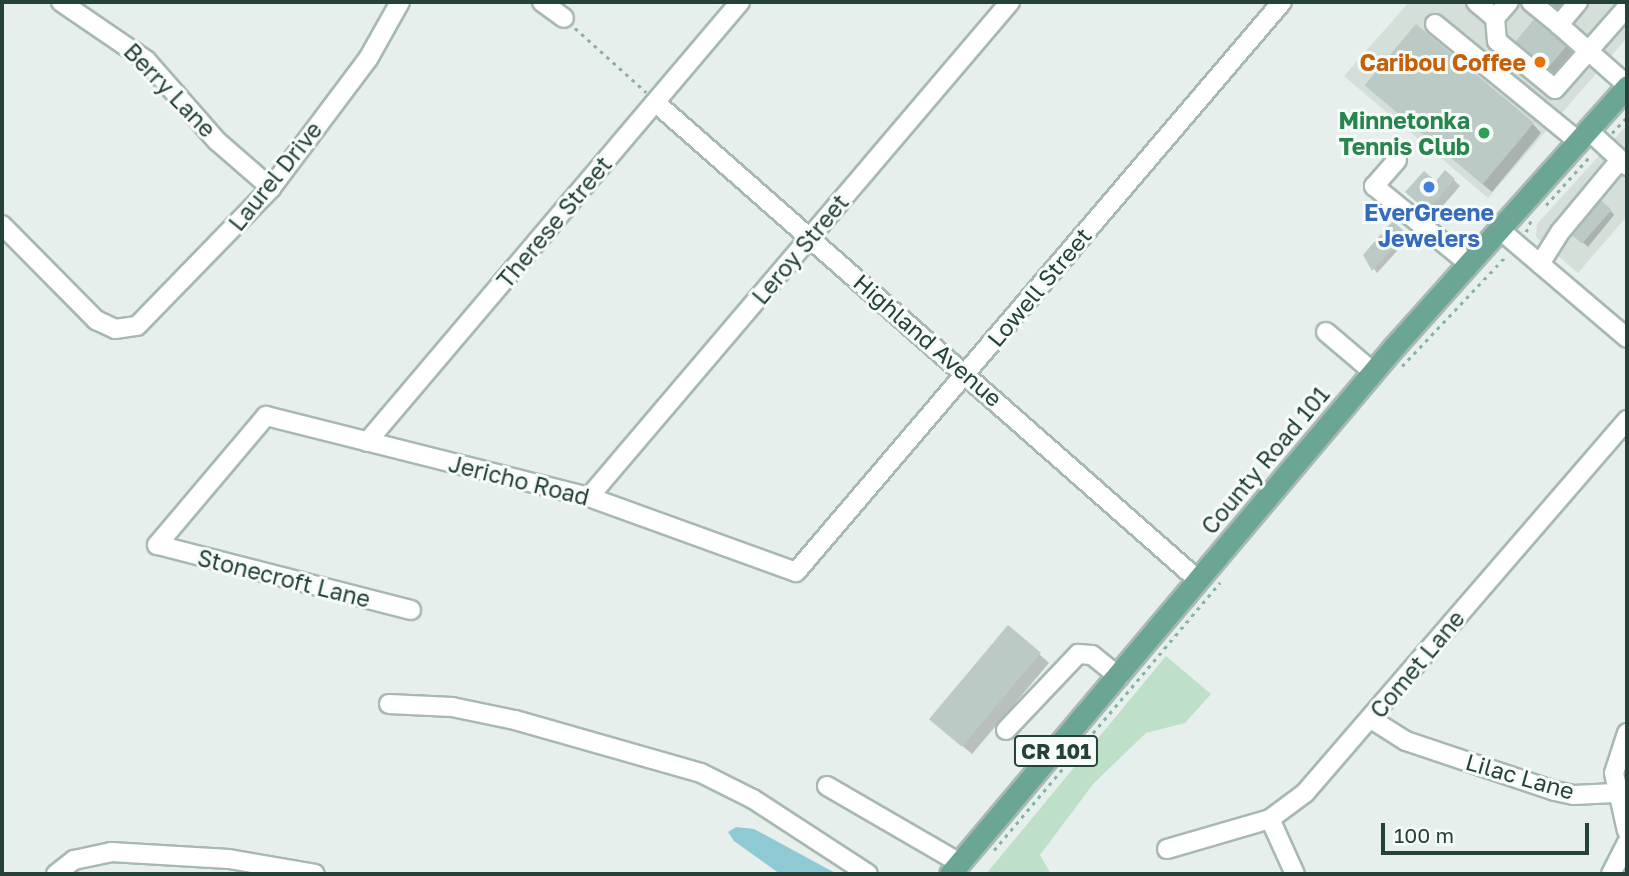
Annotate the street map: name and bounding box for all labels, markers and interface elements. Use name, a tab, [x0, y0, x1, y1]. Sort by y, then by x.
street label: Berry Lane	[118, 37, 222, 143]
place label: Caribou Coffee	[1359, 48, 1526, 76]
marker: Caribou Coffee	[1532, 54, 1548, 70]
place label: Minnetonka Tennis Club	[1339, 106, 1470, 160]
street label: Laurel Drive	[223, 116, 327, 236]
marker: Minnetonka Tennis Club	[1476, 125, 1492, 141]
street label: Therese Street	[491, 151, 617, 293]
marker: EverGreene Jewelers	[1421, 179, 1437, 195]
street label: Leroy Street	[746, 188, 854, 310]
place label: EverGreene Jewelers	[1364, 198, 1494, 252]
street label: Lowell Street	[981, 222, 1097, 352]
street label: Highland Avenue	[848, 268, 1008, 412]
street label: County Road 101	[1195, 381, 1335, 539]
street label: Jericho Road	[446, 449, 592, 511]
street label: Stonecroft Lane	[195, 543, 373, 613]
street label: Comet Lane	[1364, 605, 1470, 723]
road number: CR 101	[1012, 734, 1100, 768]
street label: Lilac Lane	[1462, 747, 1578, 805]
scale bar	[1384, 810, 1592, 854]
text: 100 m	[1394, 822, 1454, 848]

